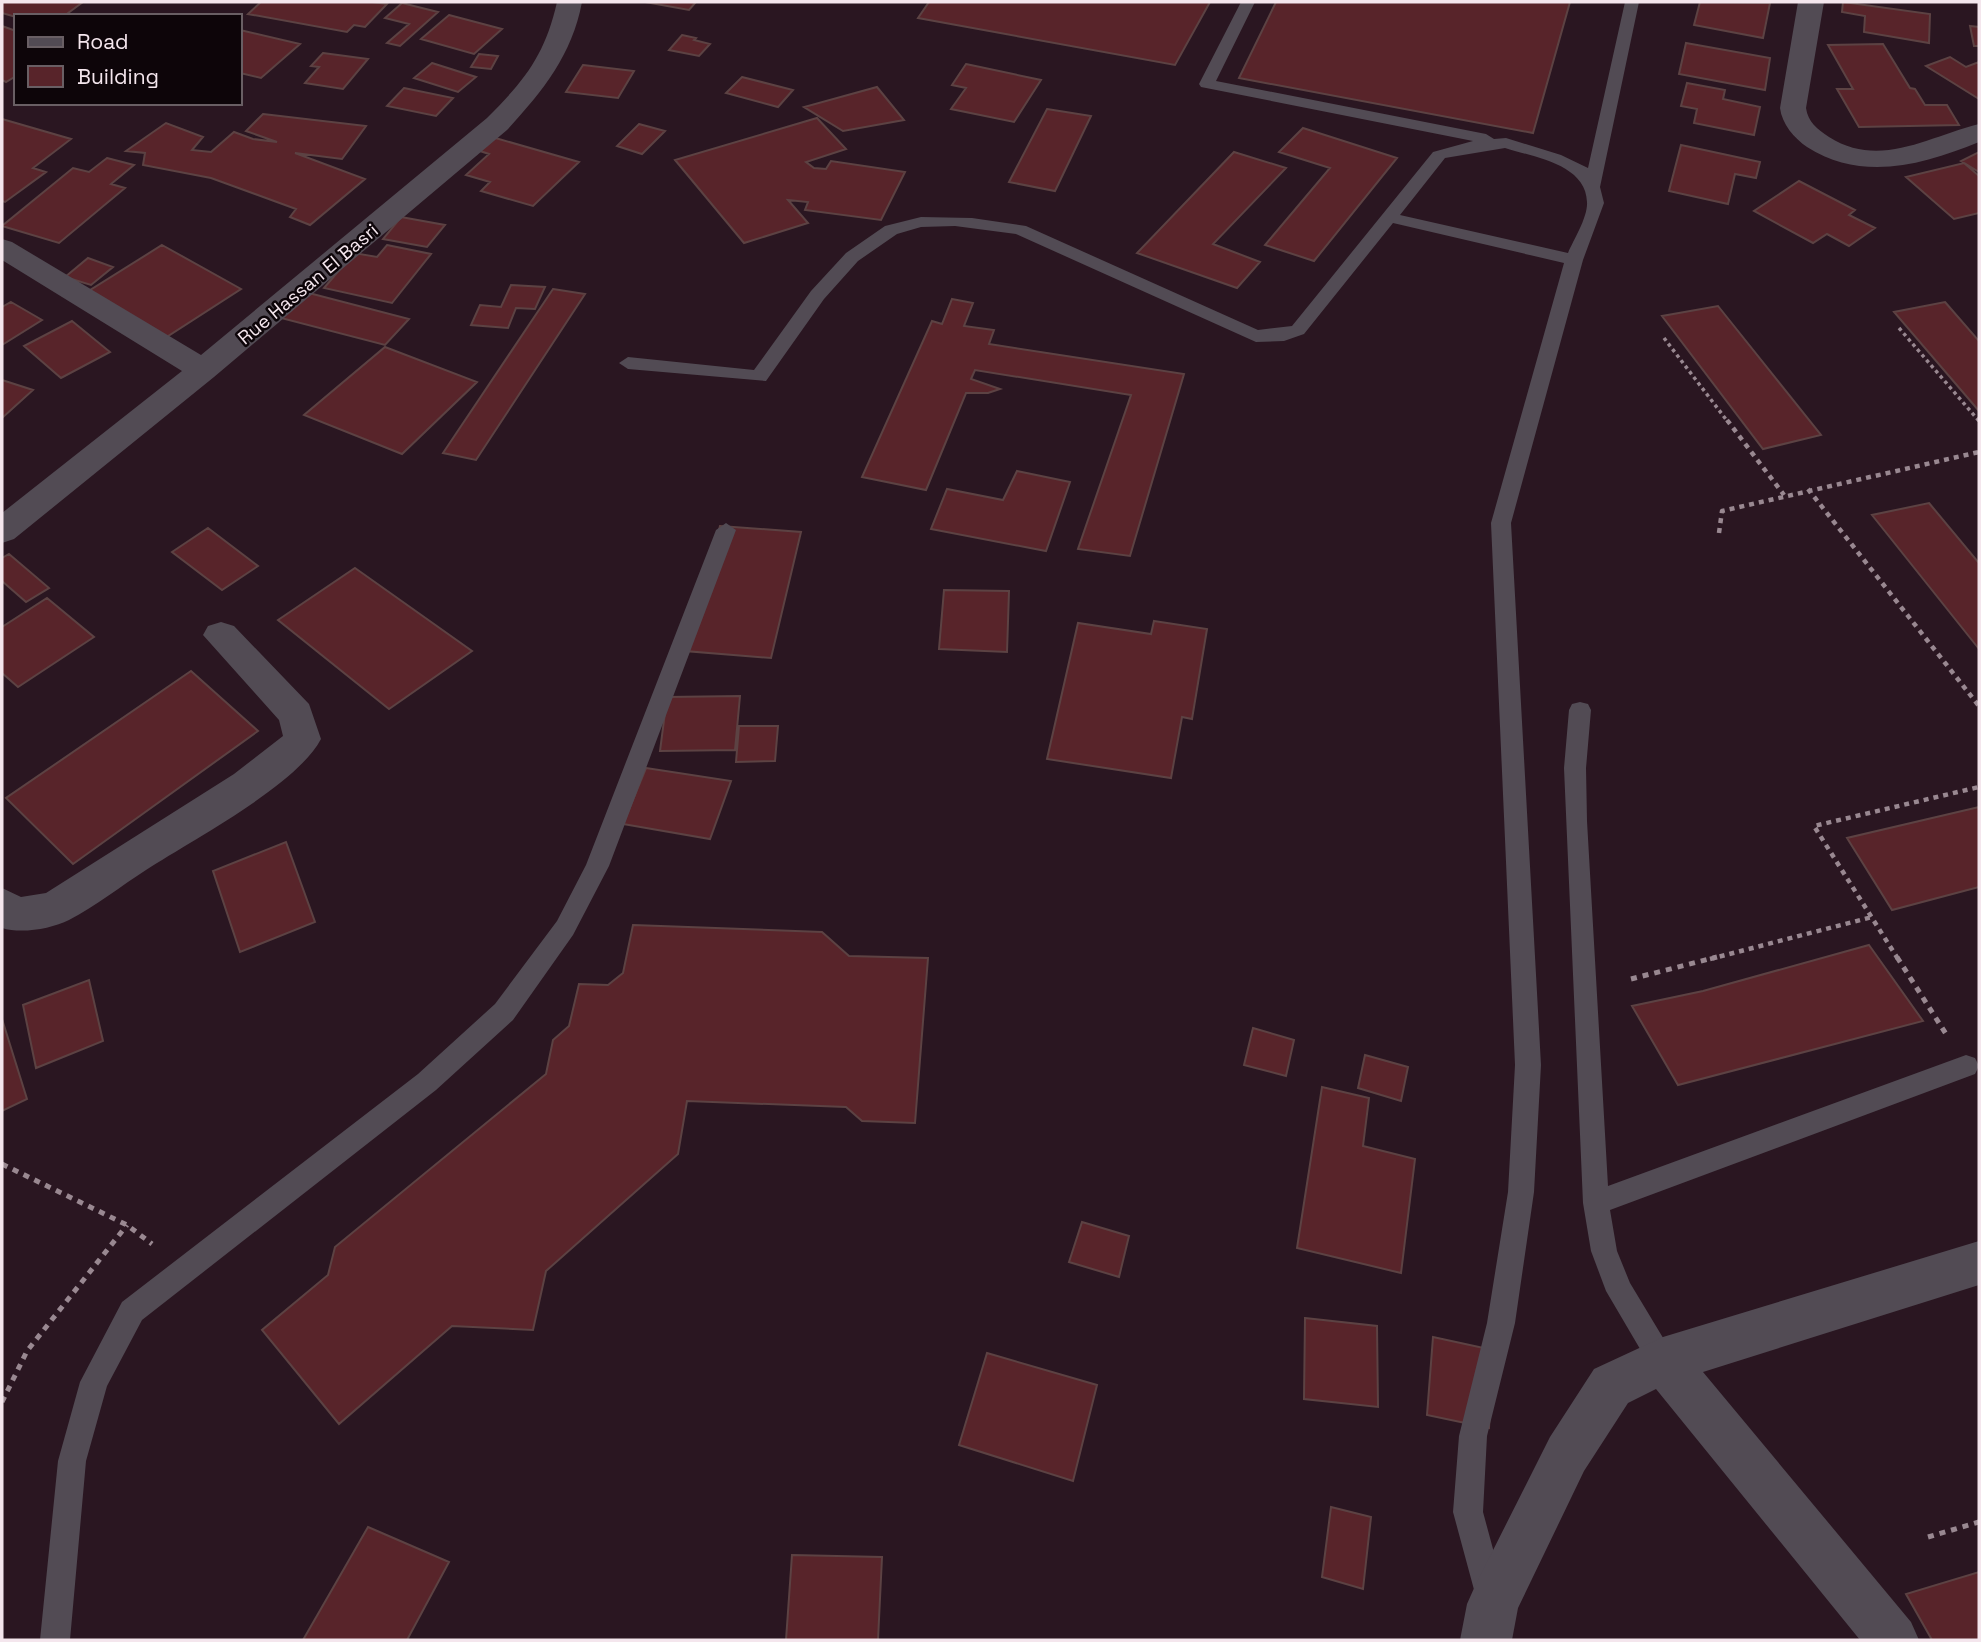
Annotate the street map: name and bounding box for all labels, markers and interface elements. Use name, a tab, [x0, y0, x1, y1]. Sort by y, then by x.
legend	[14, 14, 242, 105]
text: Road	[77, 28, 129, 55]
text: Building	[77, 63, 159, 90]
street label: Rue Hassan El Basri	[233, 218, 383, 350]

